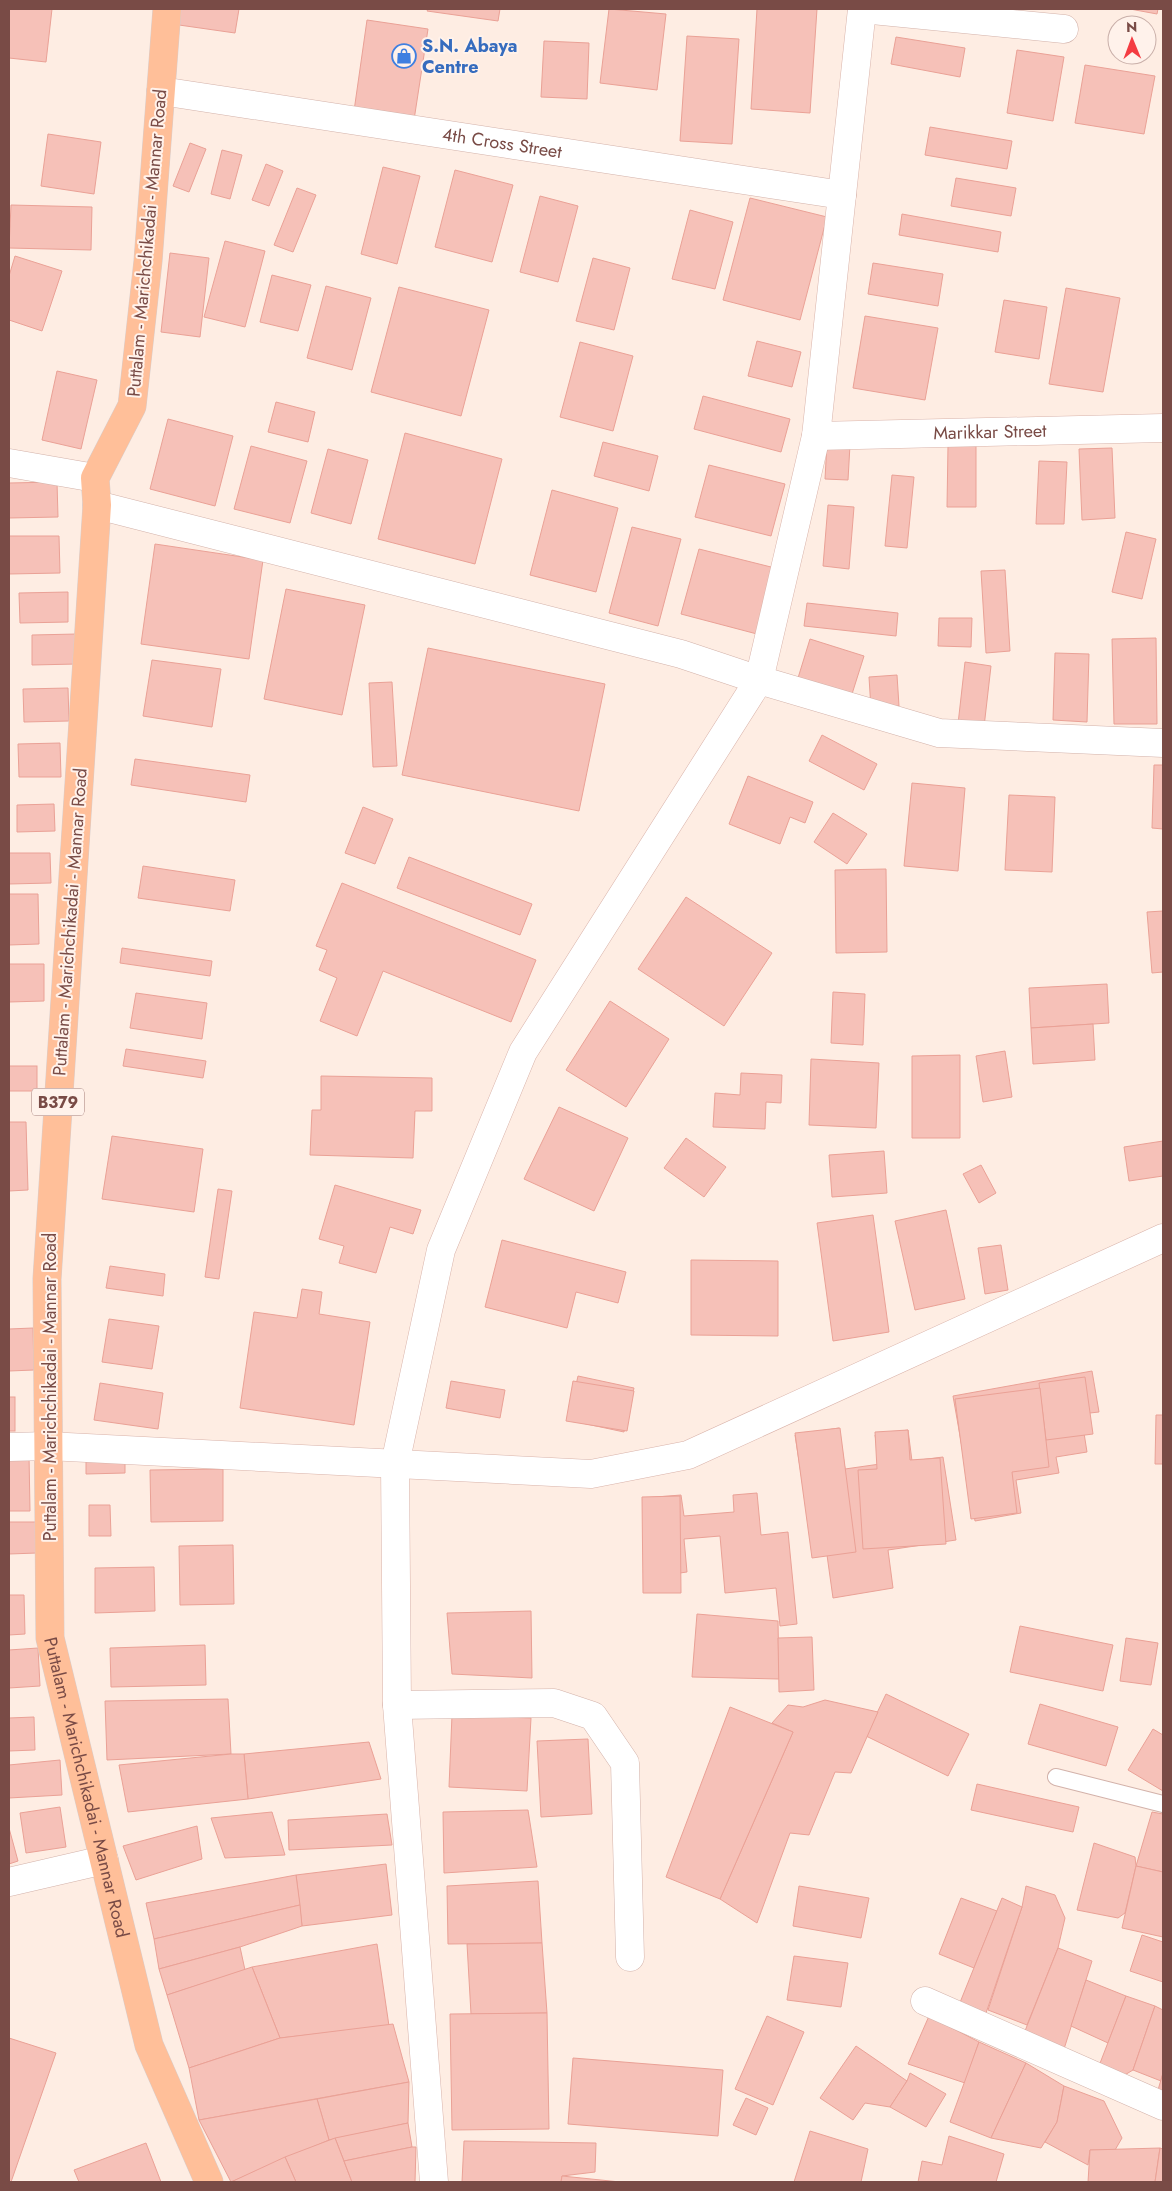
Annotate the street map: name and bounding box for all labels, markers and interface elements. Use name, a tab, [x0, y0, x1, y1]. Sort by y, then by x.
north arrow	[1107, 15, 1157, 65]
text: N	[1126, 17, 1138, 37]
place label: S.N. Abaya Centre	[422, 33, 518, 80]
shop icon: S.N. Abaya Centre	[391, 43, 417, 69]
street label: Puttalam - Marichchikadai - Mannar Road	[121, 88, 173, 398]
street label: 4th Cross Street	[440, 121, 564, 165]
street label: Marikkar Street	[933, 418, 1048, 446]
street label: Puttalam - Marichchikadai - Mannar Road	[46, 767, 94, 1077]
road number: B379	[32, 1088, 84, 1116]
street label: Puttalam - Marichchikadai - Mannar Road	[37, 1233, 63, 1541]
street label: Puttalam - Marichchikadai - Mannar Road	[37, 1634, 135, 1941]

